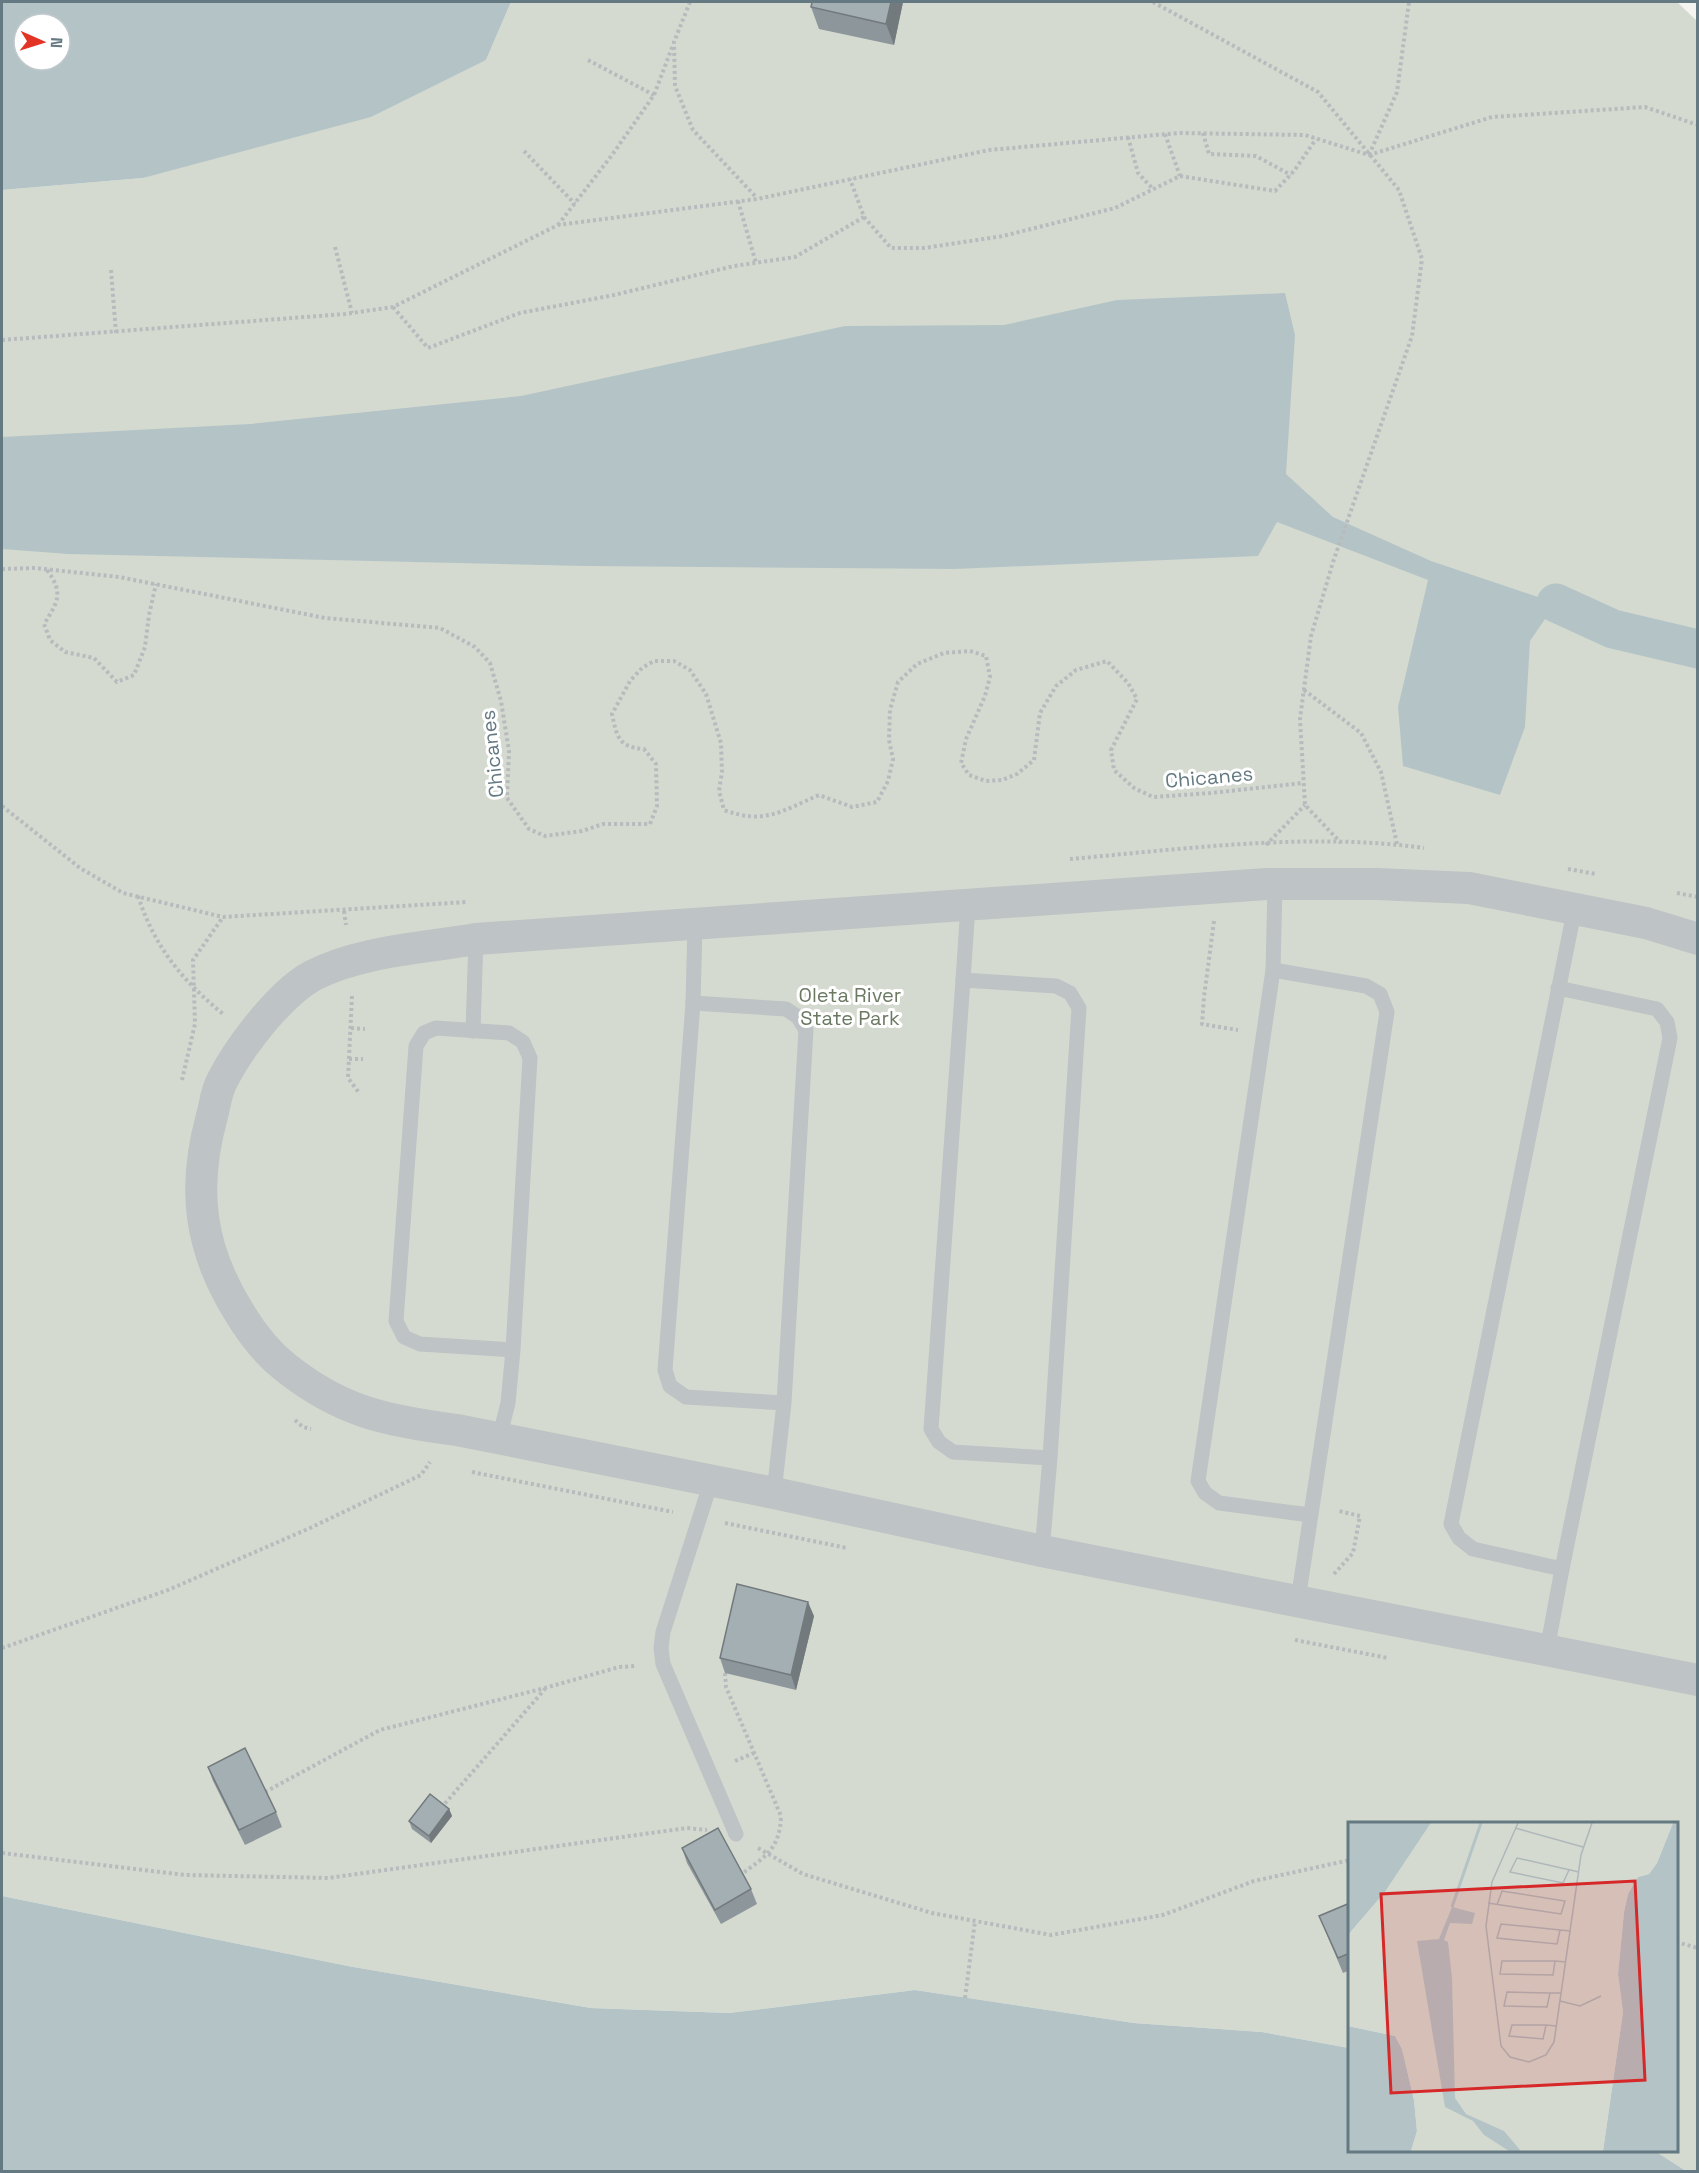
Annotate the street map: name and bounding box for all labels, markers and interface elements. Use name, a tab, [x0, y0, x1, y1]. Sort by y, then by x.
north arrow	[12, 12, 72, 72]
text: N	[46, 37, 67, 49]
street label: Chicanes	[474, 709, 510, 799]
street label: Chicanes	[1164, 760, 1254, 794]
park label: Oleta River State Park	[799, 982, 901, 1031]
inset map	[1348, 1822, 1678, 2152]

